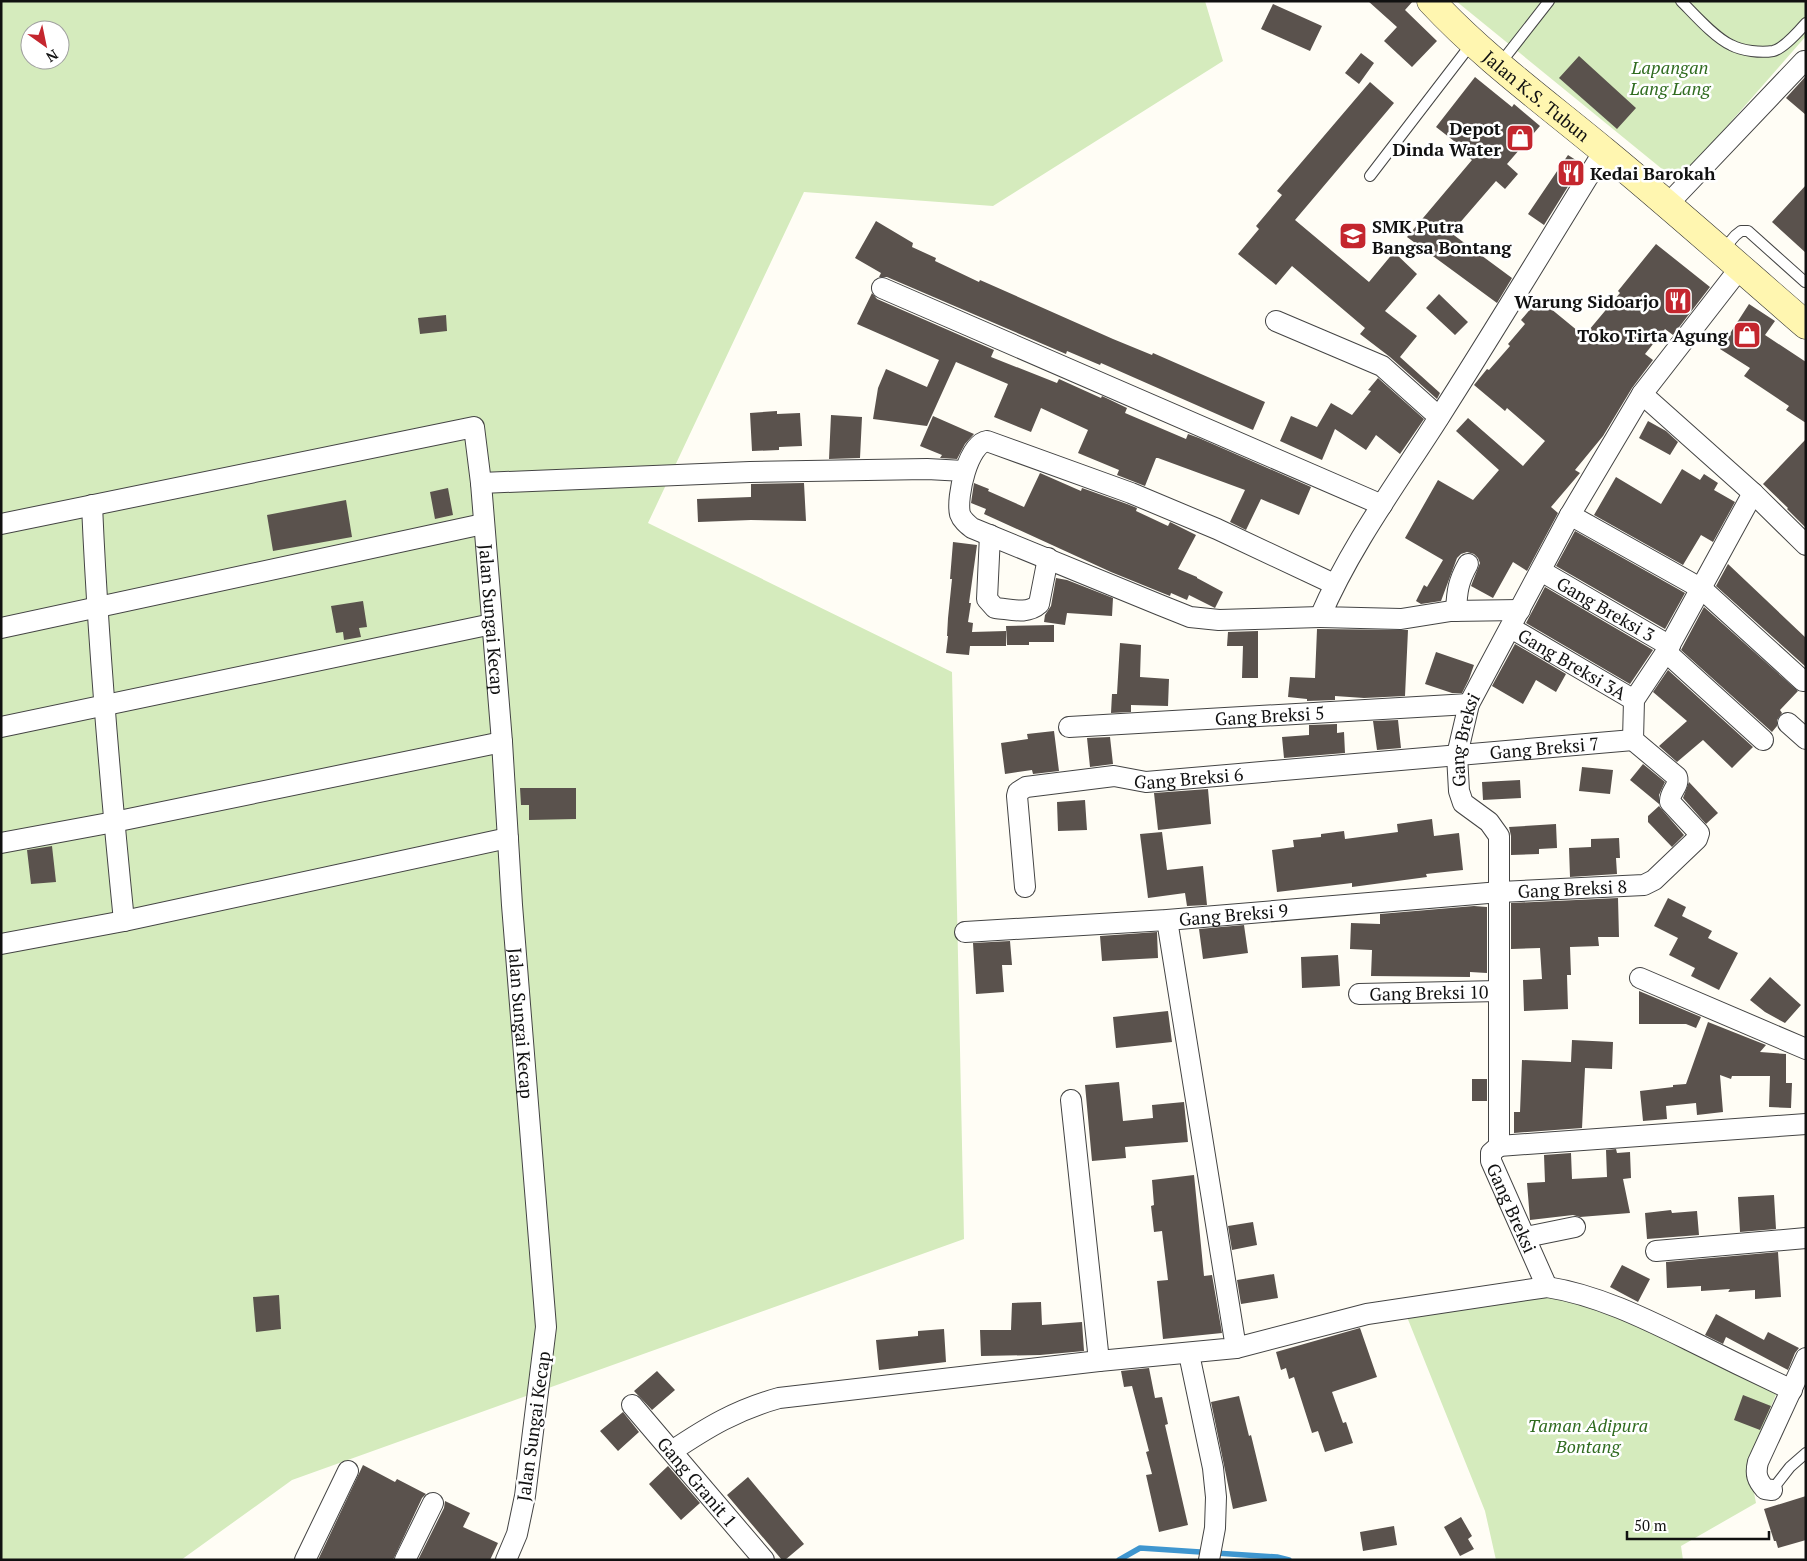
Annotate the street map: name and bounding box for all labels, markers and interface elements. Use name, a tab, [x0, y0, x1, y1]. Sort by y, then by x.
north arrow	[20, 20, 70, 70]
text: N	[42, 45, 62, 67]
street label: Jalan K.S. Tubun	[1478, 45, 1595, 147]
park label: Lapangan Lang Lang	[1629, 55, 1711, 100]
place label: Depot Dinda Water	[1393, 116, 1501, 161]
shop icon: Depot Dinda Water	[1505, 123, 1535, 153]
restaurant icon: Kedai Barokah	[1556, 158, 1586, 188]
place label: Kedai Barokah	[1590, 161, 1716, 185]
place label: SMK Putra Bangsa Bontang	[1372, 214, 1512, 259]
school or university icon: SMK Putra Bangsa Bontang	[1338, 221, 1368, 251]
restaurant icon: Warung Sidoarjo	[1663, 286, 1693, 316]
place label: Warung Sidoarjo	[1514, 289, 1659, 313]
shop icon: Toko Tirta Agung	[1732, 320, 1762, 350]
place label: Toko Tirta Agung	[1577, 323, 1729, 347]
street label: Jalan Sungai Kecap	[474, 543, 510, 696]
street label: Gang Breksi 3	[1552, 571, 1659, 647]
street label: Gang Breksi 3A	[1514, 623, 1632, 705]
street label: Gang Breksi	[1445, 688, 1485, 788]
street label: Gang Breksi 5	[1214, 700, 1325, 731]
street label: Gang Breksi 7	[1489, 731, 1600, 764]
street label: Gang Breksi 6	[1132, 762, 1245, 794]
street label: Gang Breksi 8	[1517, 874, 1628, 903]
street label: Gang Breksi 9	[1178, 898, 1289, 931]
street label: Jalan Sungai Kecap	[503, 947, 540, 1100]
street label: Gang Breksi 10	[1369, 979, 1489, 1006]
street label: Gang Breksi	[1481, 1159, 1542, 1257]
street label: Jalan Sungai Kecap	[511, 1349, 555, 1503]
park label: Taman Adipura Bontang	[1528, 1413, 1648, 1458]
street label: Gang Granit 1	[652, 1432, 743, 1532]
scale bar	[1627, 1508, 1770, 1540]
text: 50 m	[1634, 1515, 1667, 1535]

